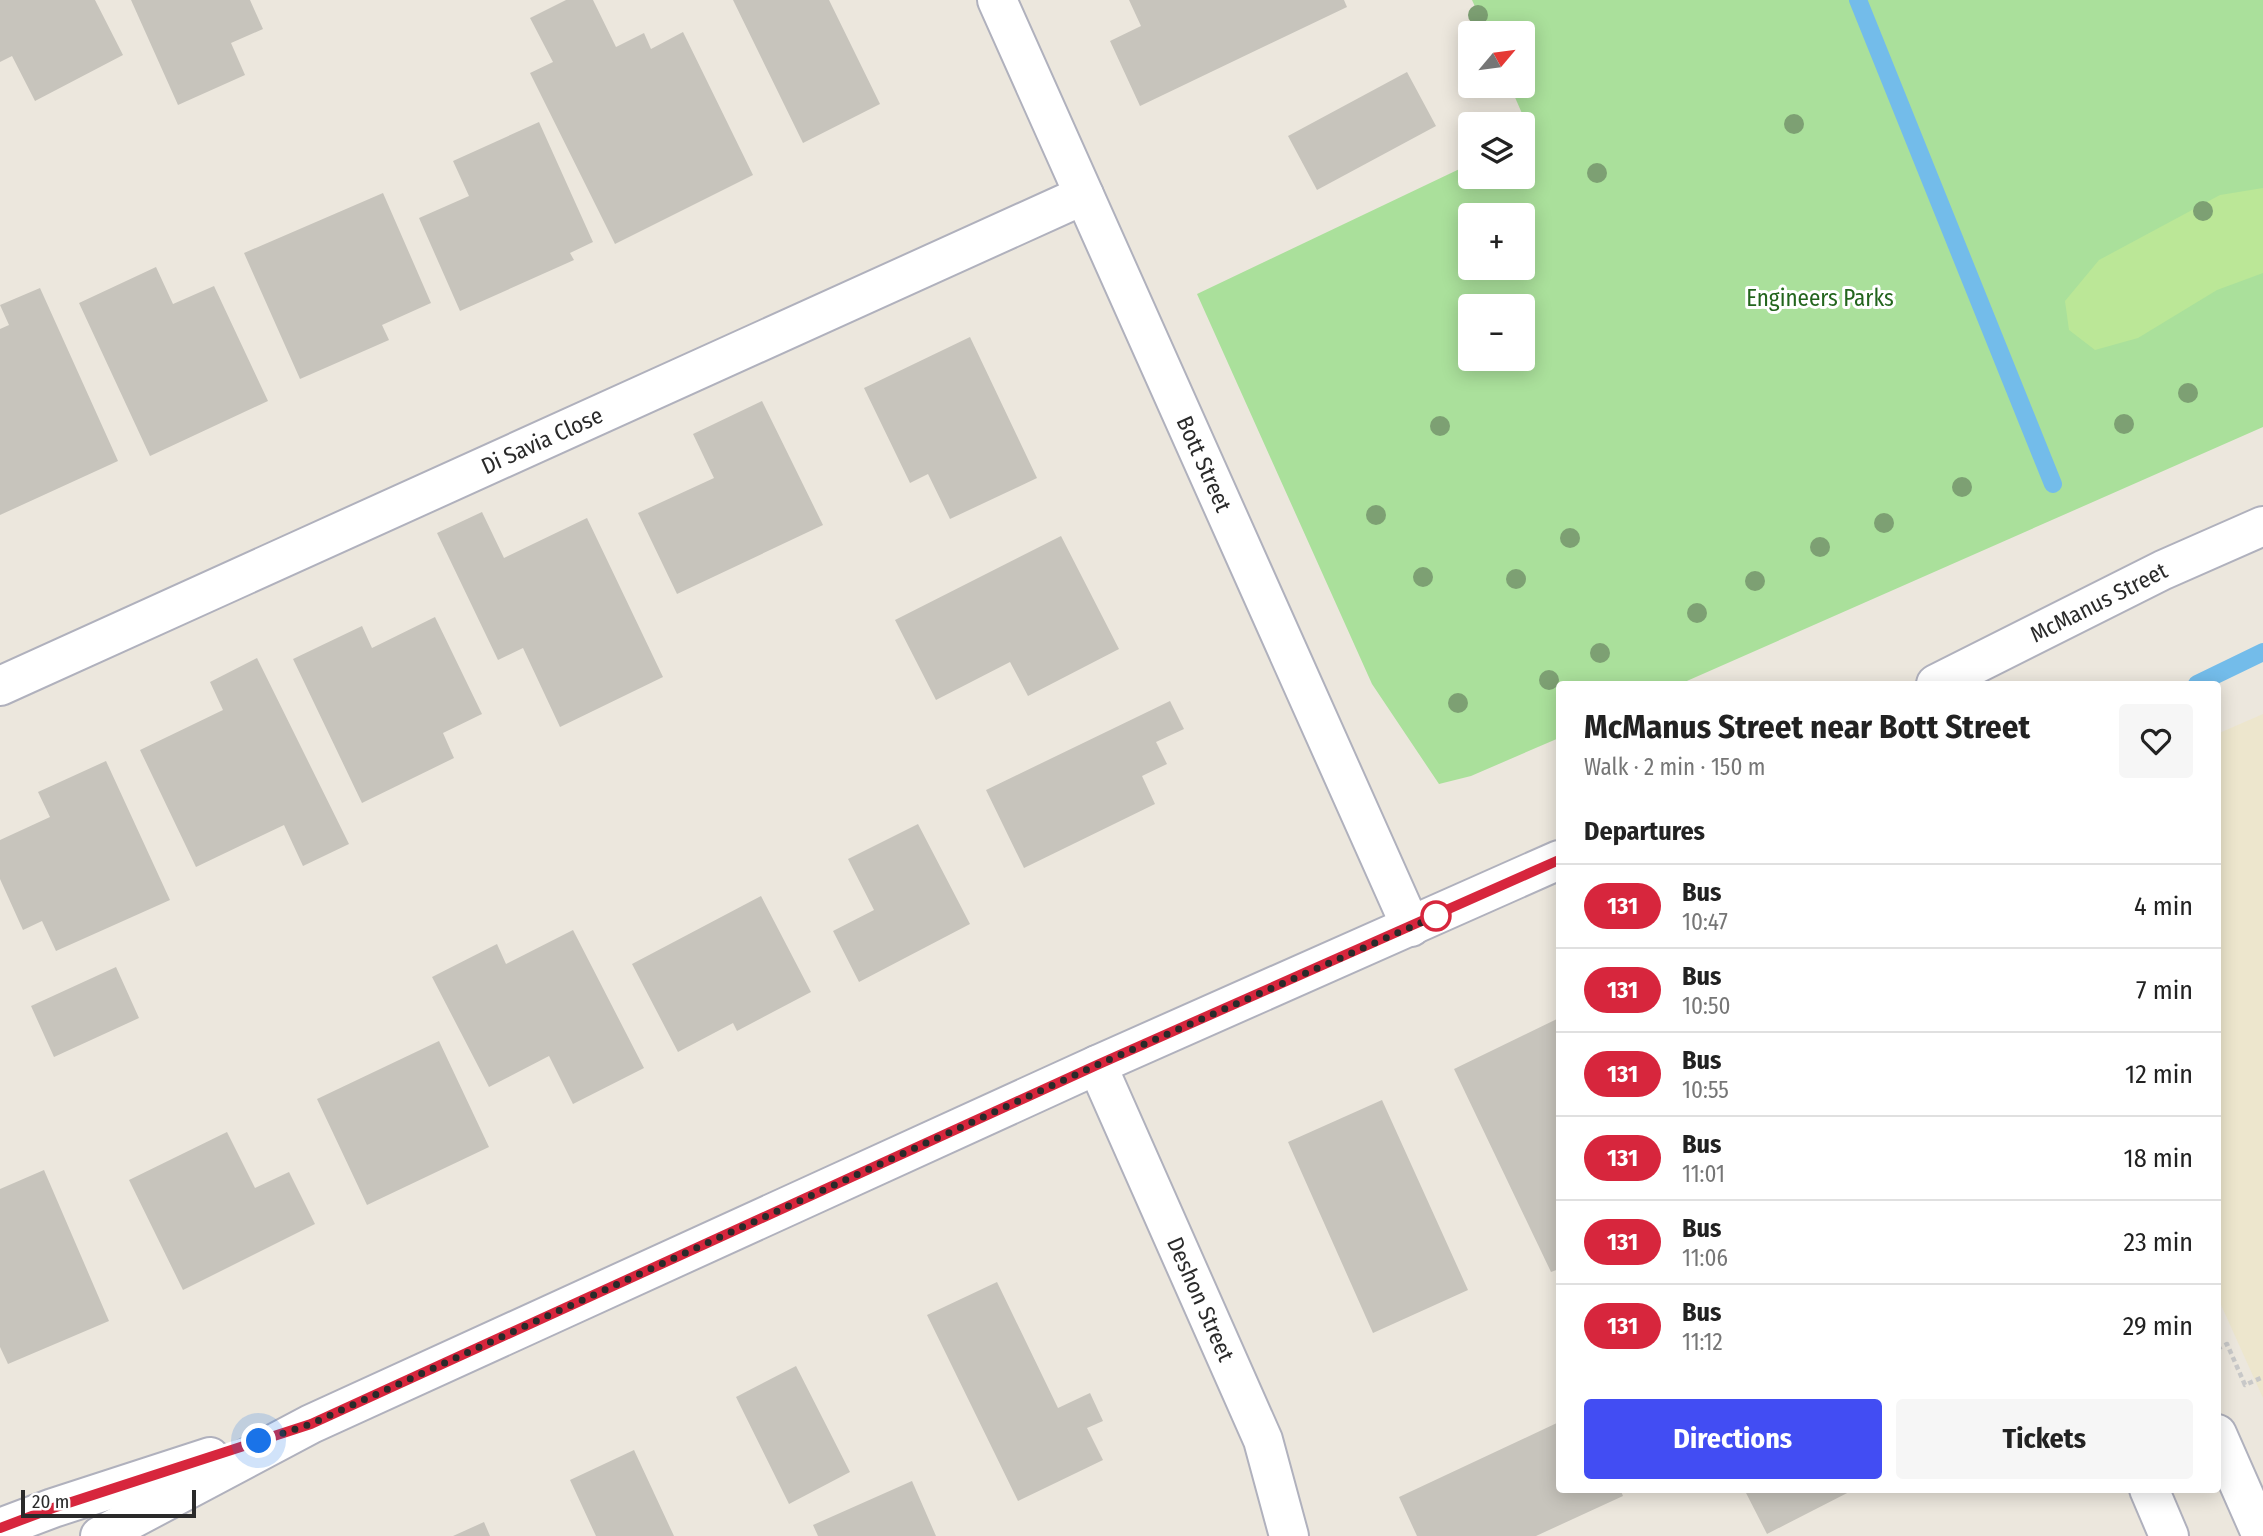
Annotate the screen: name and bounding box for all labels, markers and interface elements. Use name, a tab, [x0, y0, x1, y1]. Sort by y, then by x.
north arrow	[1458, 21, 1535, 98]
map controls	[1458, 21, 1535, 371]
button: layers	[1458, 112, 1535, 189]
button: +	[1458, 203, 1535, 280]
park label: Engineers Parks	[1746, 284, 1894, 312]
button: −	[1458, 294, 1535, 371]
street label: Di Savia Close	[477, 401, 607, 480]
street label: Bott Street	[1171, 412, 1238, 516]
street label: McManus Street	[2025, 556, 2172, 648]
button: heart	[2119, 704, 2193, 778]
text: McManus Street near Bott Street	[1584, 707, 2030, 747]
text: Walk · 2 min · 150 m	[1584, 753, 1766, 781]
text: Departures	[1584, 816, 1705, 847]
text: Bus	[1682, 877, 1721, 908]
text: 4 min	[2134, 891, 2193, 922]
text: 131	[1607, 892, 1638, 920]
unlabelled marker	[1421, 901, 1451, 931]
text: 10:47	[1682, 908, 1728, 936]
text: Bus	[1682, 961, 1721, 992]
text: 7 min	[2136, 975, 2193, 1006]
text: 131	[1607, 976, 1638, 1004]
text: 10:50	[1682, 992, 1730, 1020]
text: Bus	[1682, 1045, 1721, 1076]
text: 12 min	[2125, 1059, 2193, 1090]
text: 131	[1607, 1060, 1638, 1088]
text: 10:55	[1682, 1076, 1729, 1104]
text: Bus	[1682, 1129, 1721, 1160]
text: 18 min	[2124, 1143, 2193, 1174]
text: 131	[1607, 1144, 1638, 1172]
text: 11:01	[1682, 1160, 1725, 1188]
text: Bus	[1682, 1213, 1721, 1244]
text: 23 min	[2124, 1227, 2193, 1258]
text: 131	[1607, 1228, 1638, 1256]
street label: Deshon Street	[1161, 1233, 1241, 1366]
text: 11:06	[1682, 1244, 1728, 1272]
text: Bus	[1682, 1297, 1721, 1328]
text: 29 min	[2123, 1311, 2193, 1342]
text: 131	[1607, 1312, 1638, 1340]
text: 11:12	[1682, 1328, 1723, 1356]
button: Directions	[1584, 1399, 1882, 1479]
button: Tickets	[1896, 1399, 2193, 1479]
your location	[241, 1423, 276, 1458]
scale bar	[21, 1487, 196, 1519]
text: 20 m	[32, 1490, 69, 1513]

